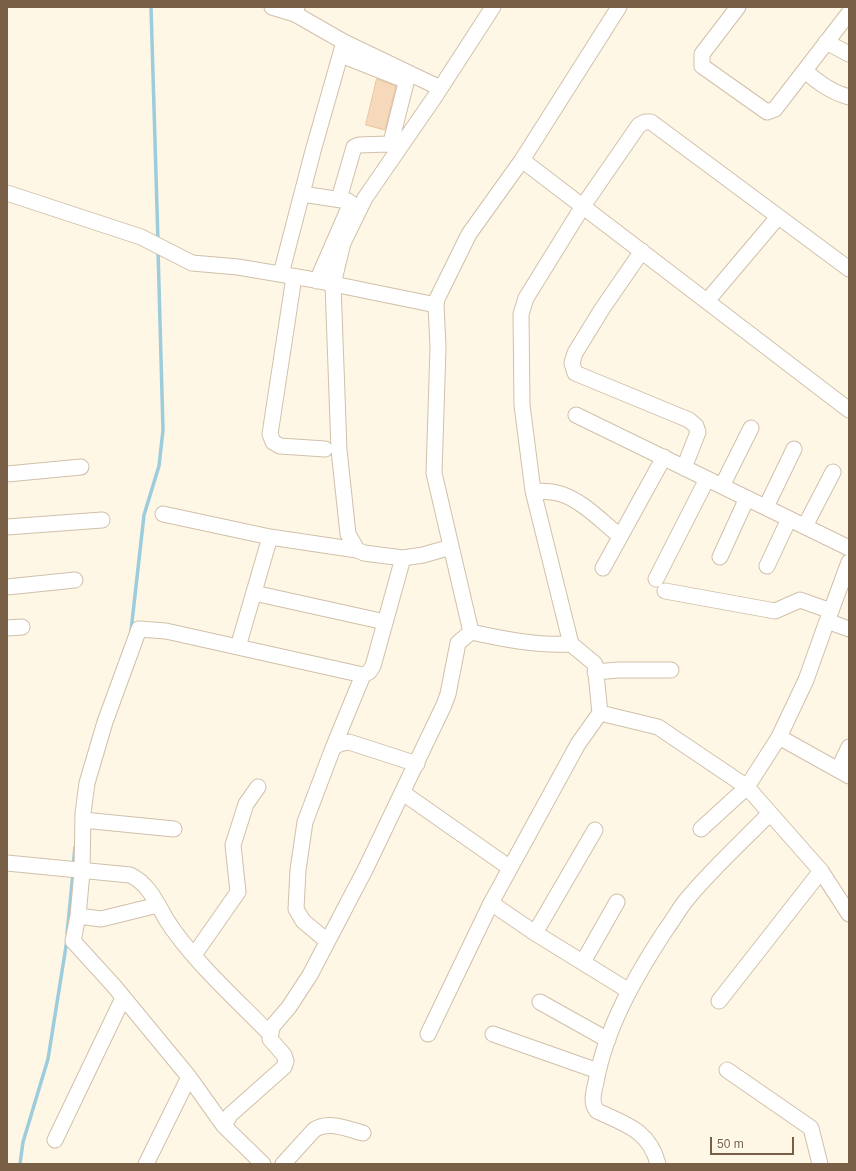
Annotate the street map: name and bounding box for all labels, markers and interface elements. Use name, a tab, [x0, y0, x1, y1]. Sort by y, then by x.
scale bar	[712, 1129, 796, 1155]
text: 50 m	[717, 1137, 744, 1151]

